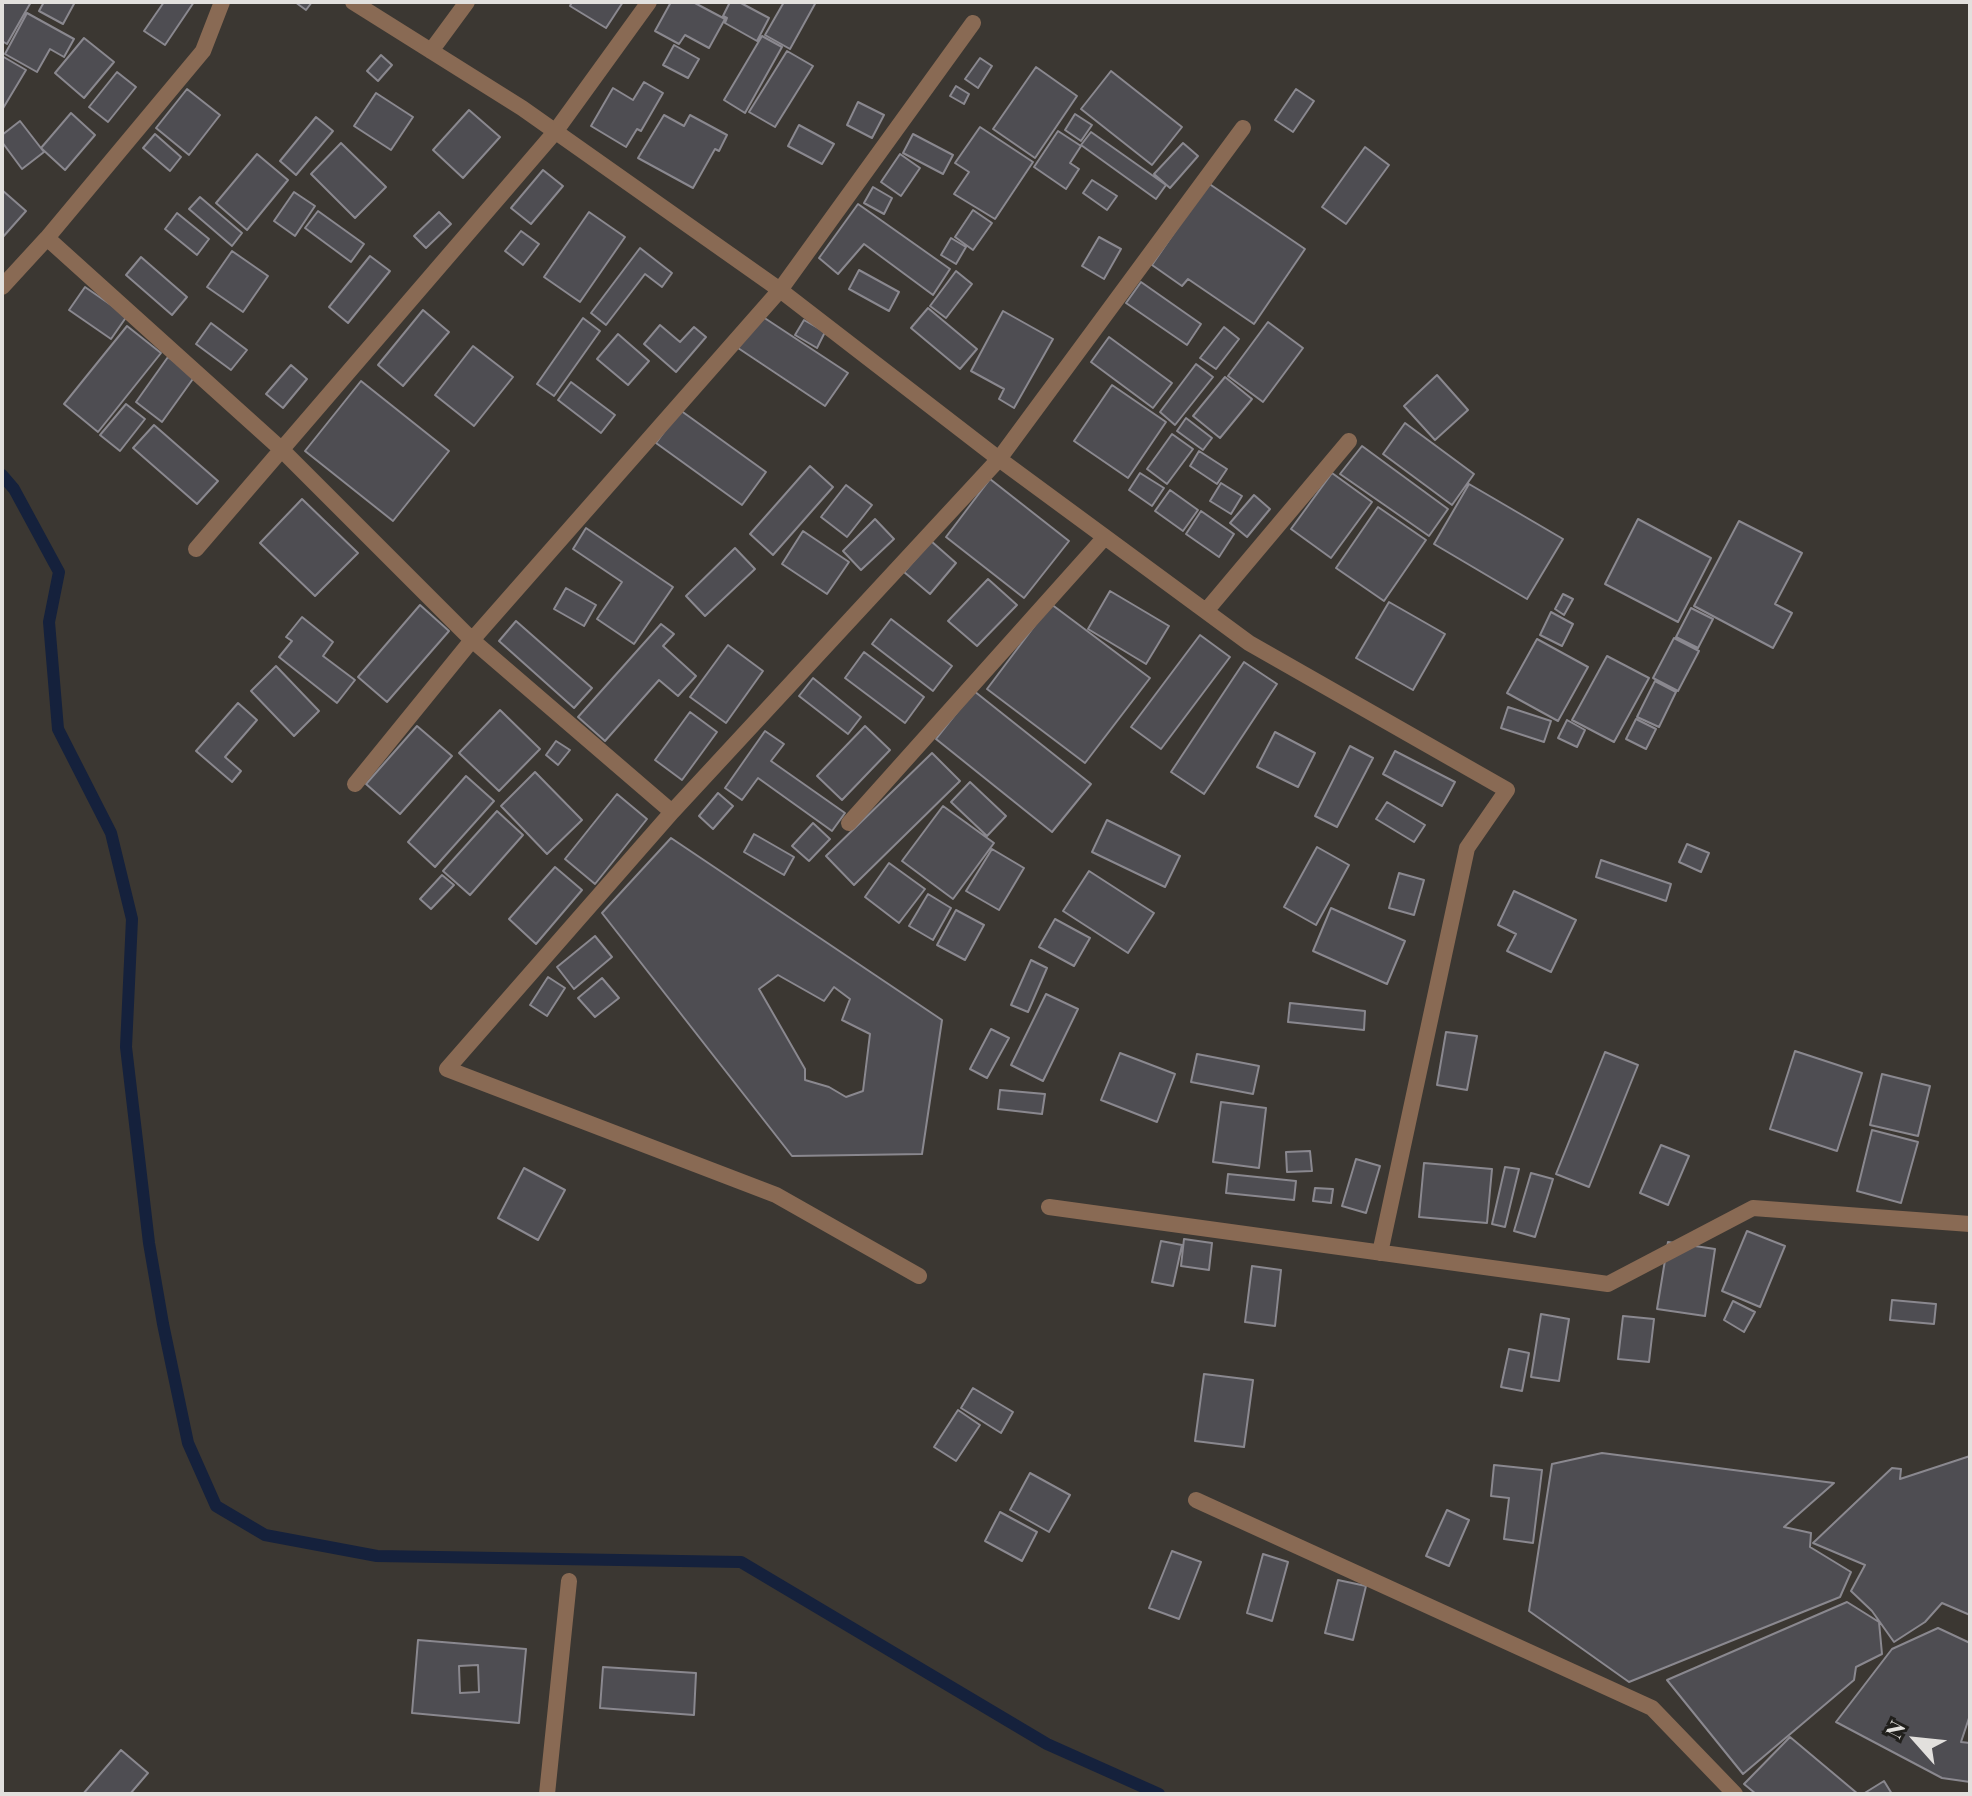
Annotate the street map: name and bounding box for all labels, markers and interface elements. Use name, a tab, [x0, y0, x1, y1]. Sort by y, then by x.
north arrow	[1876, 1700, 1956, 1780]
text: N	[1878, 1715, 1912, 1743]

